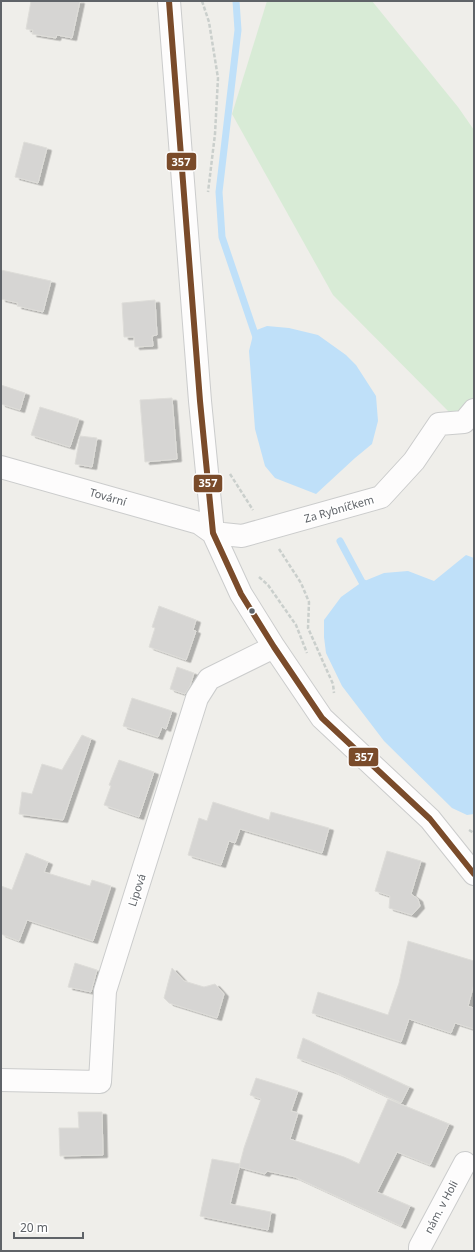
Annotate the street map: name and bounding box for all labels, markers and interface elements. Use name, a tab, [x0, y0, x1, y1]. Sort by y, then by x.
line badge: 357	[166, 152, 197, 171]
text: 357	[172, 154, 190, 169]
line badge: 357	[193, 474, 223, 493]
text: 357	[199, 475, 217, 490]
street label: Tovární	[88, 484, 129, 509]
street label: Za Rybníčkem	[302, 491, 375, 526]
unlabelled marker	[247, 606, 257, 616]
line badge: 357	[348, 747, 379, 767]
text: 357	[355, 749, 373, 764]
street label: Lipová	[124, 872, 149, 908]
street label: nám. v Holi	[420, 1178, 461, 1236]
scale bar	[14, 1214, 83, 1240]
text: 20 m	[20, 1219, 48, 1236]

